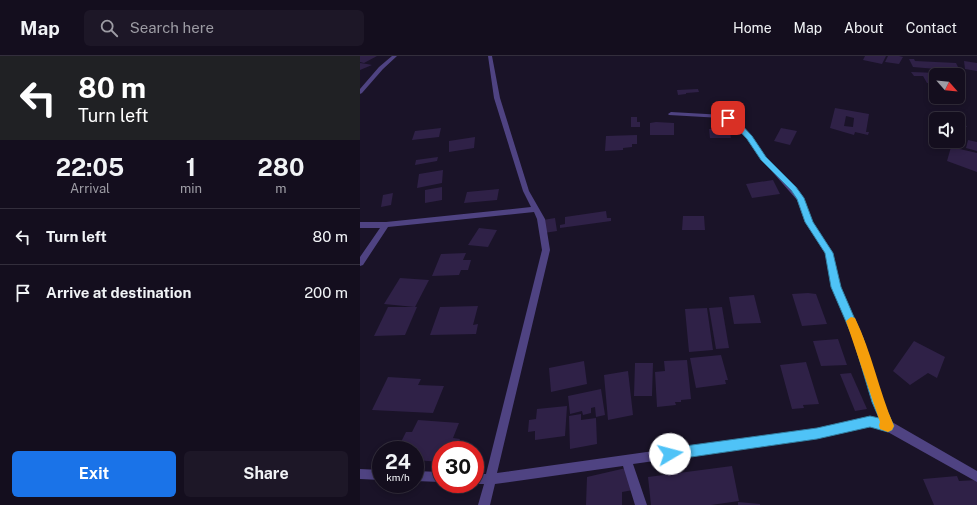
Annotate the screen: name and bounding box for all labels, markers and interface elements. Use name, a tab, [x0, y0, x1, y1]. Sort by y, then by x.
search box	[84, 10, 364, 46]
text: Map	[20, 17, 60, 39]
icon: search	[98, 17, 120, 39]
text: Search here	[130, 19, 214, 36]
text: Home	[733, 20, 772, 36]
text: Map	[794, 20, 822, 36]
text: About	[844, 20, 884, 36]
text: Contact	[906, 20, 957, 36]
north arrow	[929, 68, 965, 104]
map controls	[929, 68, 965, 148]
text: 80 m	[78, 71, 146, 104]
icon: left	[12, 72, 64, 124]
pin	[711, 101, 745, 135]
text: Turn left	[78, 105, 148, 126]
icon: arrive	[717, 107, 739, 129]
button: sound	[929, 112, 965, 148]
text: 22:05	[56, 153, 124, 181]
text: 1	[186, 153, 196, 181]
text: 280	[258, 153, 304, 181]
text: Arrival	[70, 181, 110, 196]
text: min	[180, 181, 202, 196]
text: m	[275, 181, 287, 196]
icon: left	[12, 226, 34, 248]
text: Turn left	[46, 228, 107, 245]
text: 80 m	[313, 228, 348, 245]
icon: arrive	[12, 282, 34, 304]
text: Arrive at destination	[46, 284, 191, 301]
text: 200 m	[304, 284, 348, 301]
position arrow	[649, 433, 691, 475]
speed limit sign: 30	[432, 441, 484, 493]
text: 24	[385, 450, 411, 474]
button: Exit	[12, 451, 176, 497]
button: Share	[184, 451, 348, 497]
text: km/h	[386, 471, 410, 483]

